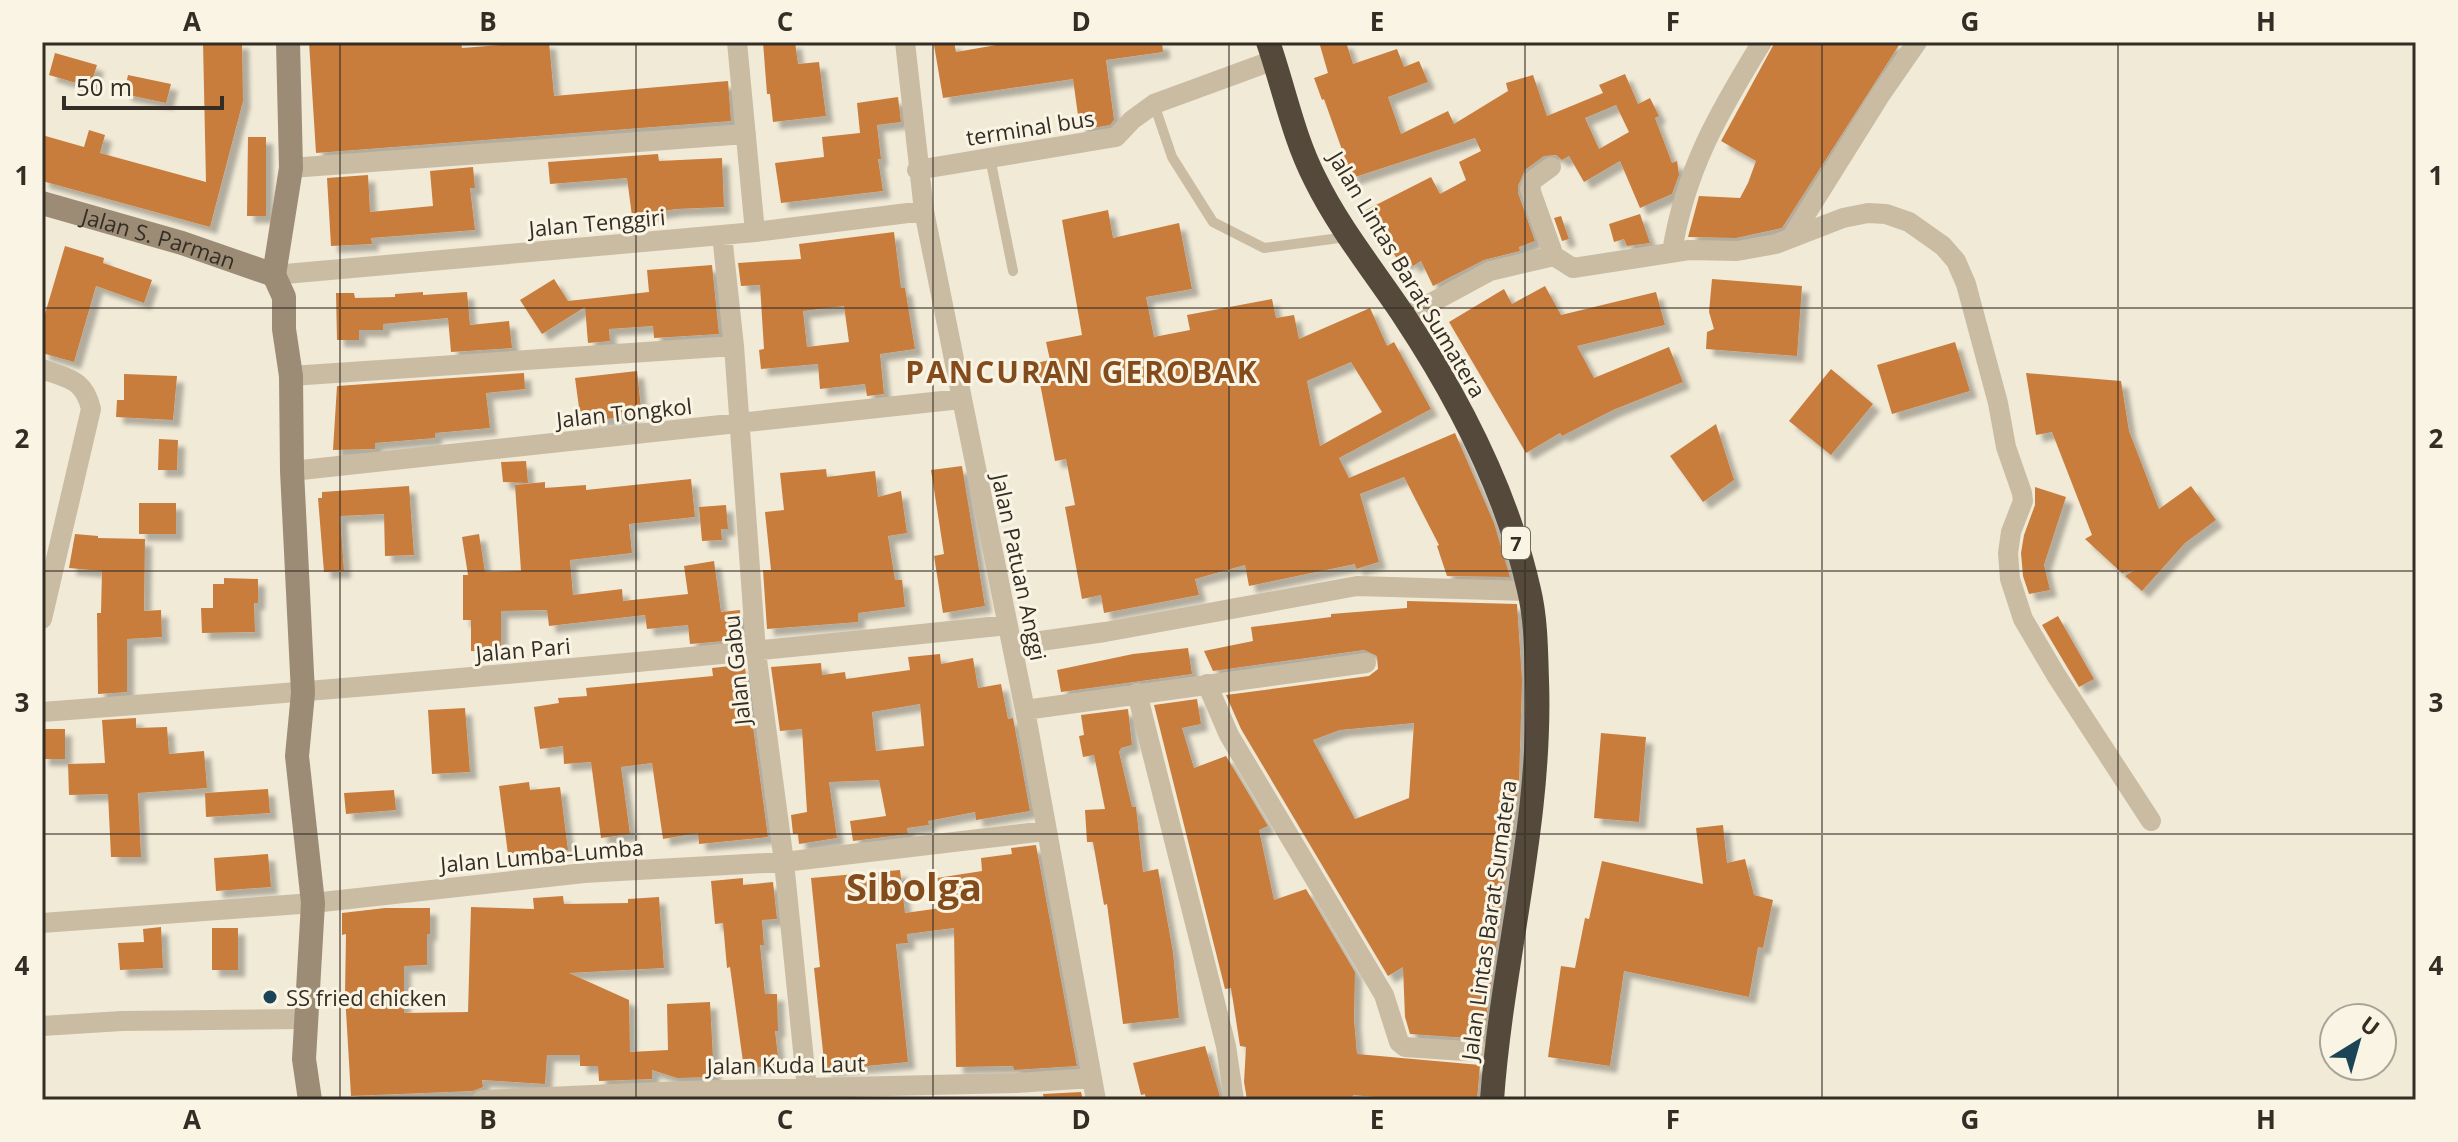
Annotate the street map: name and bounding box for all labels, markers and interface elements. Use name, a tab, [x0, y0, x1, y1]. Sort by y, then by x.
text: A	[183, 3, 201, 39]
text: B	[479, 3, 497, 39]
text: C	[777, 3, 793, 39]
text: D	[1071, 3, 1091, 39]
text: E	[1370, 3, 1384, 39]
text: F	[1666, 3, 1680, 39]
text: G	[1961, 3, 1979, 39]
text: H	[2256, 3, 2276, 39]
scale bar	[64, 60, 222, 110]
text: 50 m	[76, 70, 132, 103]
street label: terminal bus	[964, 102, 1096, 152]
street label: Jalan Lintas Barat Sumatera	[1321, 143, 1494, 403]
text: 1	[15, 157, 29, 193]
text: 1	[2429, 157, 2443, 193]
street label: Jalan S. Parman	[77, 200, 240, 276]
street label: Jalan Tenggiri	[525, 201, 667, 243]
district label: PANCURAN GEROBAK	[905, 351, 1259, 392]
street label: Jalan Tongkol	[553, 390, 693, 434]
text: 2	[15, 420, 30, 456]
text: 2	[2429, 420, 2444, 456]
street label: Jalan Patuan Anggi	[985, 469, 1054, 663]
road number: 7	[1502, 527, 1530, 559]
street label: Jalan Gabu	[715, 614, 757, 728]
street label: Jalan Pari	[472, 630, 572, 668]
text: 3	[15, 684, 29, 720]
text: 3	[2429, 684, 2443, 720]
street label: Jalan Lintas Barat Sumatera	[1453, 778, 1523, 1064]
street label: Jalan Lumba-Lumba	[437, 831, 645, 879]
district label: Sibolga	[846, 860, 982, 912]
text: 4	[15, 947, 30, 983]
text: 4	[2429, 947, 2444, 983]
place label: SS fried chicken	[286, 982, 447, 1012]
marker: SS fried chicken	[261, 988, 279, 1006]
north arrow	[2318, 1002, 2398, 1082]
text: U	[2355, 1008, 2386, 1042]
street label: Jalan Kuda Laut	[704, 1048, 866, 1080]
text: A	[183, 1101, 201, 1137]
text: B	[479, 1101, 497, 1137]
text: C	[777, 1101, 793, 1137]
text: D	[1071, 1101, 1091, 1137]
text: E	[1370, 1101, 1384, 1137]
text: F	[1666, 1101, 1680, 1137]
text: G	[1961, 1101, 1979, 1137]
text: H	[2256, 1101, 2276, 1137]

